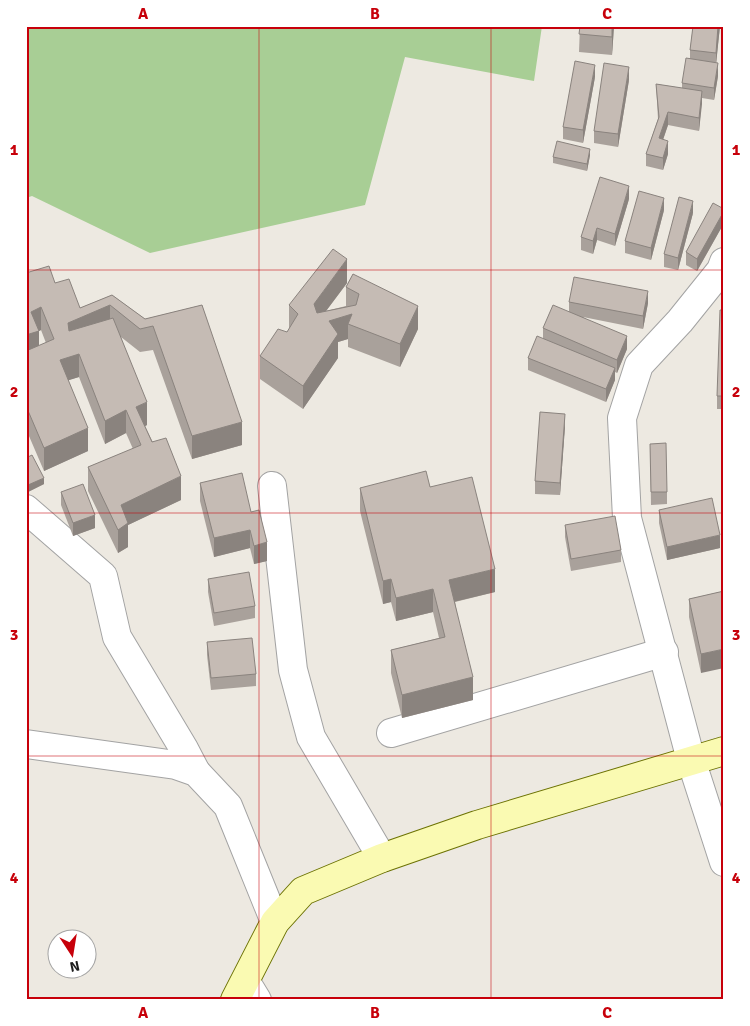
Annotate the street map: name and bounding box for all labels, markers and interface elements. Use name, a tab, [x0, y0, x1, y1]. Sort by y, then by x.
text: A	[138, 4, 149, 24]
text: B	[370, 4, 380, 24]
text: C	[602, 4, 612, 24]
text: 1	[10, 140, 19, 160]
text: 1	[732, 140, 741, 160]
text: 2	[10, 382, 18, 402]
text: 2	[732, 382, 740, 402]
text: 3	[10, 625, 18, 645]
text: 3	[732, 625, 740, 645]
text: 4	[10, 868, 19, 888]
text: 4	[732, 868, 741, 888]
north arrow	[48, 928, 98, 978]
text: N	[68, 957, 81, 976]
text: A	[138, 1003, 149, 1023]
text: B	[370, 1003, 380, 1023]
text: C	[602, 1003, 612, 1023]

